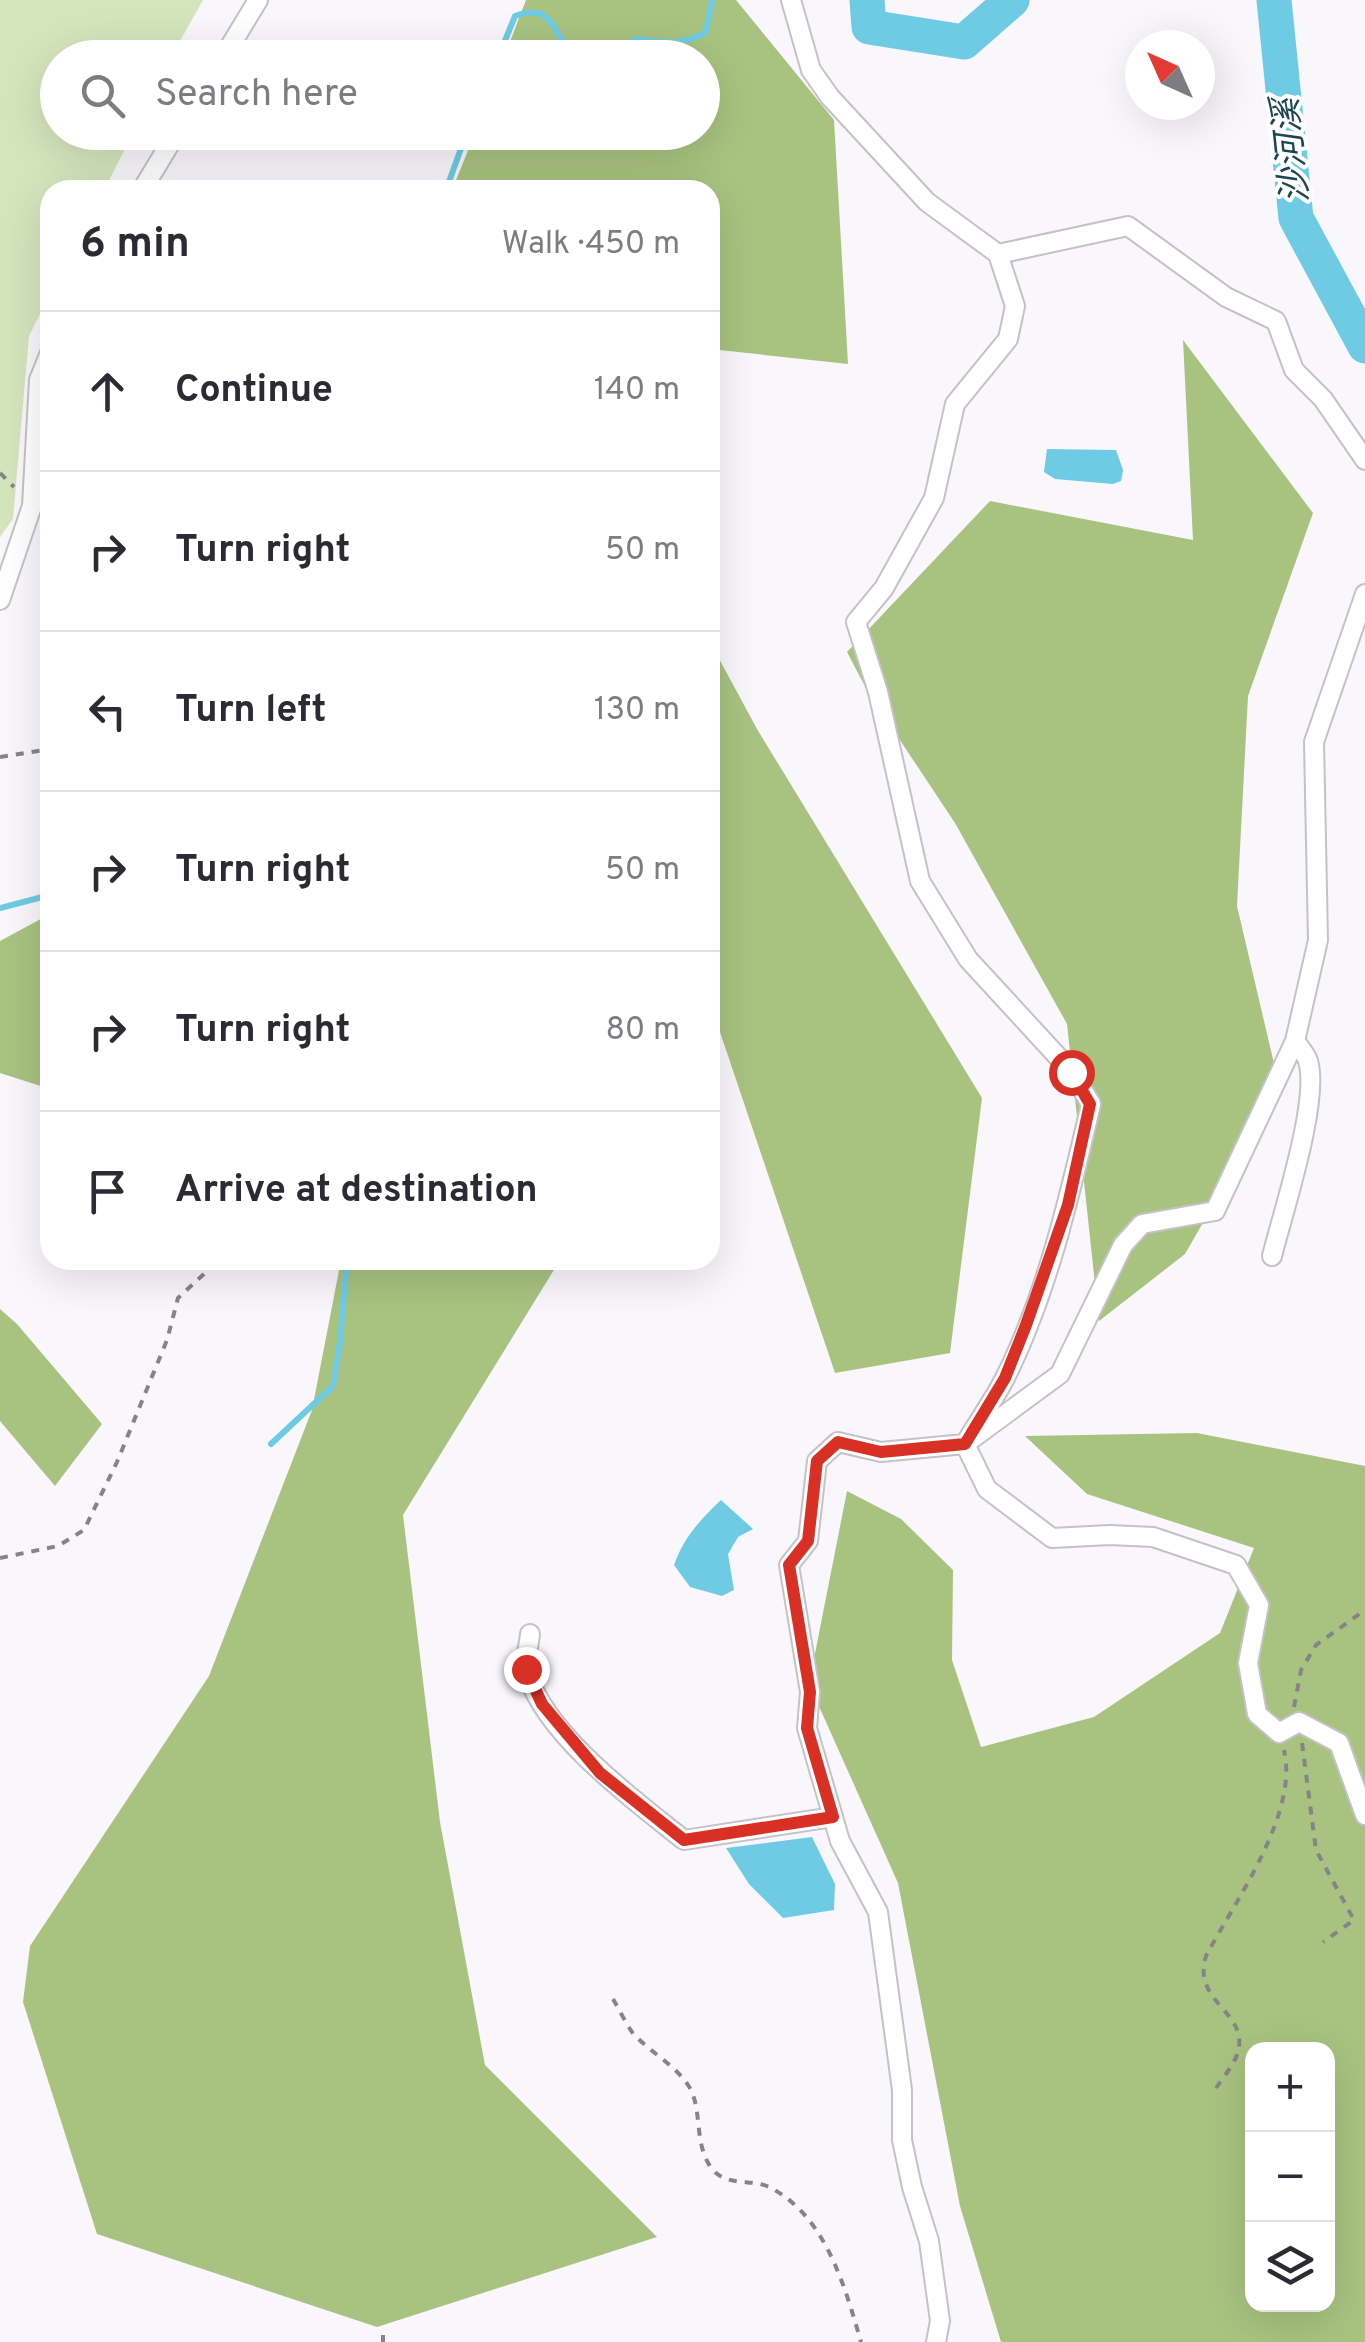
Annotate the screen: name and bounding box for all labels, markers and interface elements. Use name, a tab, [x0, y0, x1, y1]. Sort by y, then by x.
north arrow	[1125, 30, 1215, 120]
search box	[40, 40, 720, 150]
icon: search	[75, 68, 130, 123]
text: Search here	[155, 71, 358, 120]
water label: 沙河溪	[1265, 91, 1320, 205]
text: 6 min	[80, 219, 190, 272]
text: Walk · 450 m	[502, 225, 680, 265]
icon: ahead	[80, 364, 135, 419]
text: Continue	[175, 367, 333, 416]
text: 140 m	[594, 371, 680, 411]
icon: right	[80, 524, 135, 579]
text: Turn right	[175, 527, 350, 576]
text: 50 m	[605, 531, 680, 571]
icon: left	[80, 684, 135, 739]
text: Turn left	[175, 687, 327, 736]
text: 130 m	[594, 691, 680, 731]
icon: right	[80, 844, 135, 899]
text: Turn right	[175, 847, 350, 896]
text: 50 m	[605, 851, 680, 891]
icon: right	[80, 1004, 135, 1059]
text: Turn right	[175, 1007, 350, 1056]
text: 80 m	[606, 1011, 680, 1051]
route start	[1049, 1050, 1095, 1096]
icon: arrive	[80, 1164, 135, 1219]
text: Arrive at destination	[175, 1167, 538, 1216]
route end	[504, 1647, 550, 1693]
map controls	[1245, 2042, 1335, 2312]
button: +	[1245, 2042, 1335, 2132]
button: −	[1245, 2132, 1335, 2222]
button: layers	[1245, 2222, 1335, 2312]

